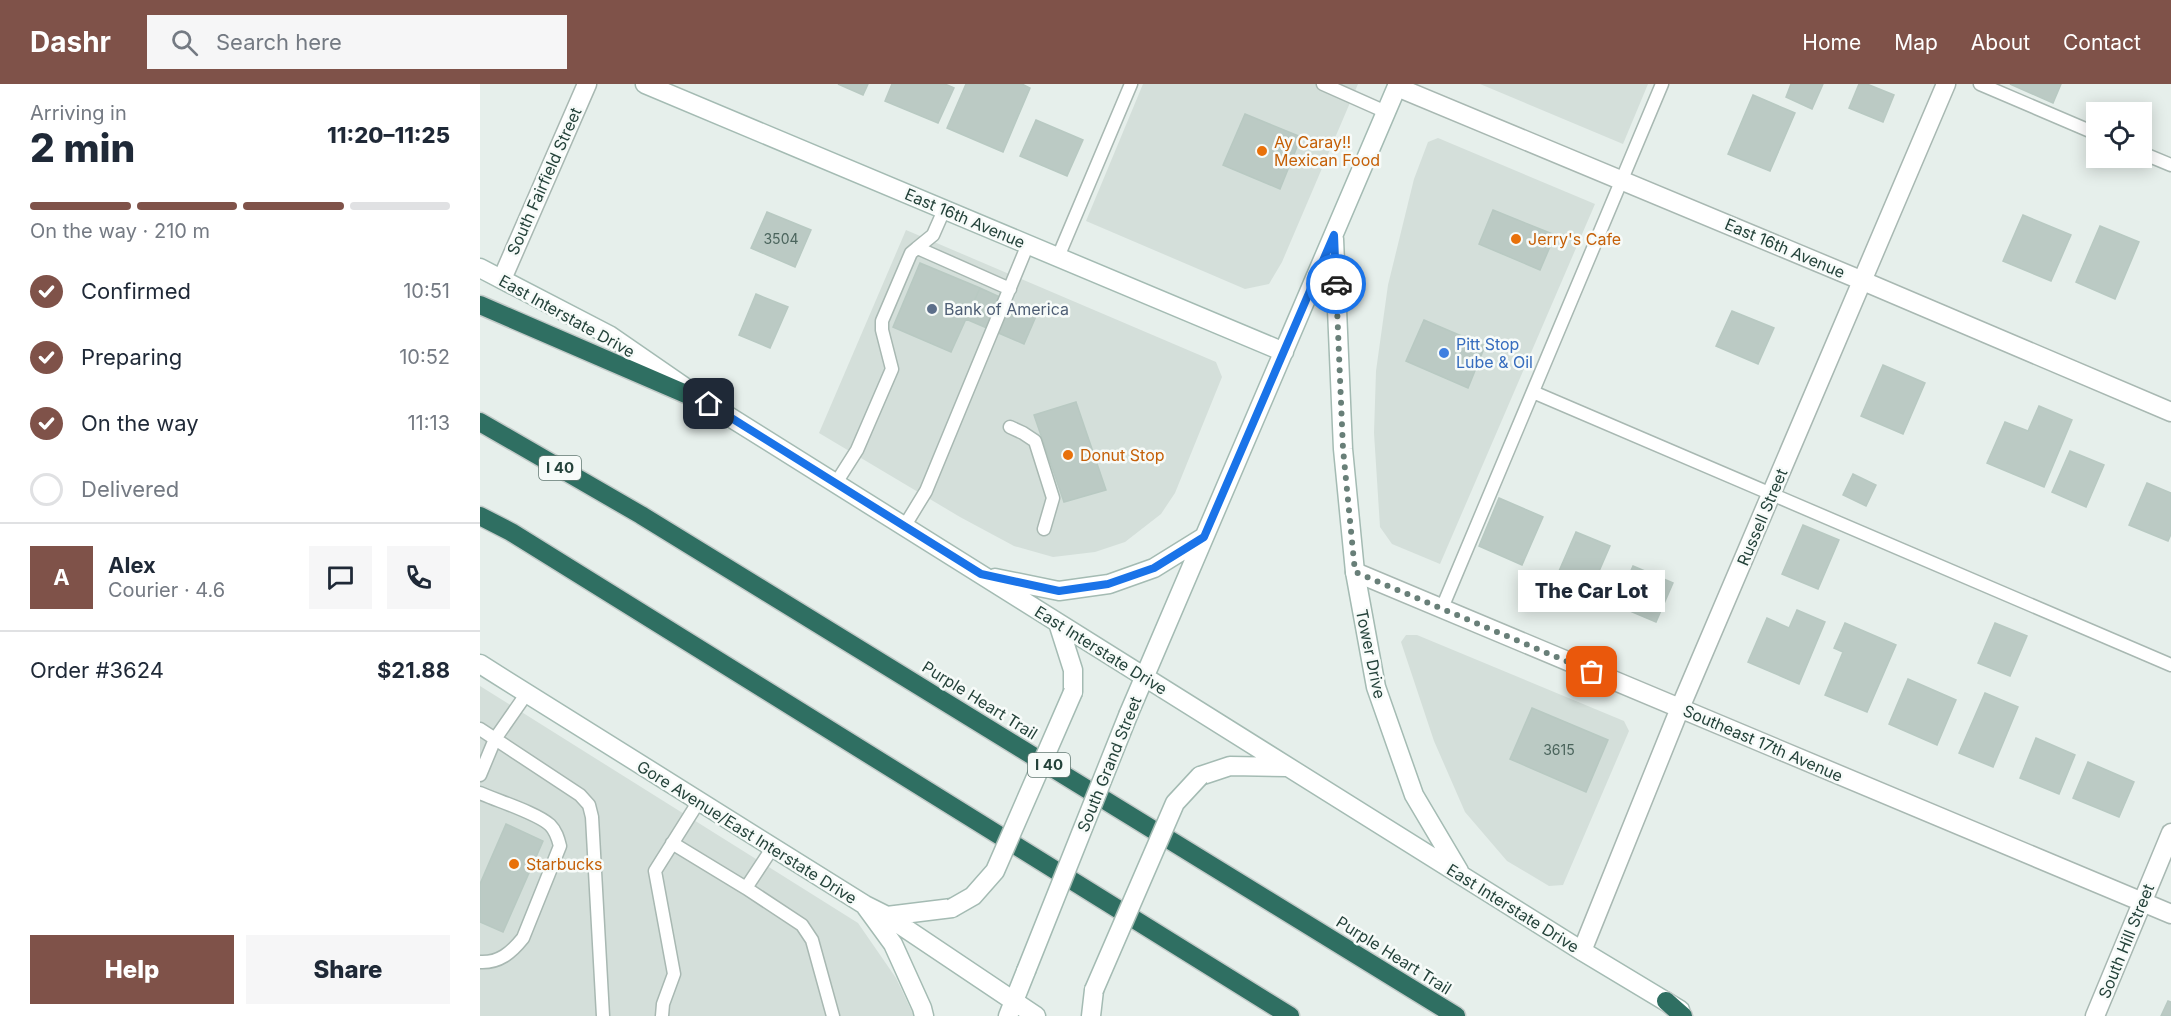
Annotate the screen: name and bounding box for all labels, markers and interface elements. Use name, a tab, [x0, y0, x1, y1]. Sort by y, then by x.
search box	[147, 15, 567, 69]
text: Dashr	[30, 25, 111, 59]
icon: search	[168, 26, 201, 59]
text: Search here	[216, 29, 342, 55]
text: Home	[1802, 30, 1861, 55]
text: Map	[1894, 30, 1938, 55]
text: About	[1971, 30, 2030, 55]
text: Contact	[2063, 30, 2141, 55]
text: Arriving in	[30, 101, 127, 125]
map controls	[2086, 102, 2152, 168]
button: locate	[2086, 102, 2152, 168]
street label: South Fairfield Street	[502, 104, 586, 258]
text: 11:20–11:25	[327, 122, 450, 148]
text: 2 min	[30, 124, 135, 171]
place label: Ay Caray!! Mexican Food	[1274, 132, 1380, 170]
marker: Ay Caray!! Mexican Food	[1255, 144, 1269, 158]
street label: East 16th Avenue	[902, 184, 1028, 252]
street label: East 16th Avenue	[1722, 214, 1848, 282]
text: On the way · 210 m	[30, 219, 210, 243]
place label: Jerry's Cafe	[1528, 229, 1621, 249]
house number: 3504	[763, 230, 799, 247]
marker: Jerry's Cafe	[1509, 232, 1523, 246]
courier	[1306, 254, 1366, 314]
icon: car	[1320, 268, 1353, 301]
street label: East Interstate Drive	[496, 270, 638, 362]
icon: check	[30, 275, 63, 308]
text: Confirmed	[81, 278, 191, 304]
text: 10:51	[403, 279, 450, 303]
place label: Bank of America	[944, 299, 1069, 319]
marker: Bank of America	[925, 302, 939, 316]
place label: Pitt Stop Lube & Oil	[1456, 334, 1533, 372]
icon: check	[30, 341, 63, 374]
text: Preparing	[81, 344, 182, 370]
text: 10:52	[399, 345, 450, 369]
marker: Pitt Stop Lube & Oil	[1437, 346, 1451, 360]
pin	[683, 378, 734, 429]
icon: home	[692, 387, 725, 420]
icon: check	[30, 407, 63, 440]
text: On the way	[81, 410, 199, 436]
text: 11:13	[407, 411, 450, 435]
place label: Donut Stop	[1080, 445, 1165, 465]
marker: Donut Stop	[1061, 448, 1075, 462]
road number: I 40	[539, 456, 581, 480]
street label: Russell Street	[1733, 466, 1791, 568]
text: Delivered	[81, 476, 179, 502]
button: chat	[309, 546, 372, 609]
button: phone	[387, 546, 450, 609]
text: Alex	[108, 552, 156, 578]
text: A	[53, 564, 70, 590]
callout: The Car Lot	[1518, 570, 1666, 612]
text: Courier · 4.6	[108, 578, 225, 602]
text: The Car Lot	[1535, 579, 1648, 603]
street label: East Interstate Drive	[1031, 601, 1171, 699]
street label: Tower Drive	[1352, 608, 1390, 700]
pin	[1566, 646, 1617, 697]
icon: bag	[1575, 655, 1608, 688]
text: Order #3624	[30, 657, 164, 683]
text: $21.88	[377, 657, 450, 683]
street label: Purple Heart Trail	[919, 657, 1041, 743]
street label: South Grand Street	[1073, 693, 1145, 835]
street label: Southeast 17th Avenue	[1680, 700, 1846, 786]
house number: 3615	[1543, 741, 1575, 758]
road number: I 40	[1028, 753, 1070, 777]
street label: Gore Avenue/East Interstate Drive	[633, 756, 861, 908]
place label: Starbucks	[526, 854, 602, 874]
marker: Starbucks	[507, 857, 521, 871]
street label: East Interstate Drive	[1443, 859, 1583, 957]
street label: South Hill Street	[2094, 881, 2158, 1001]
street label: Purple Heart Trail	[1333, 912, 1455, 998]
button: Help	[30, 935, 234, 1004]
button: Share	[246, 935, 450, 1004]

